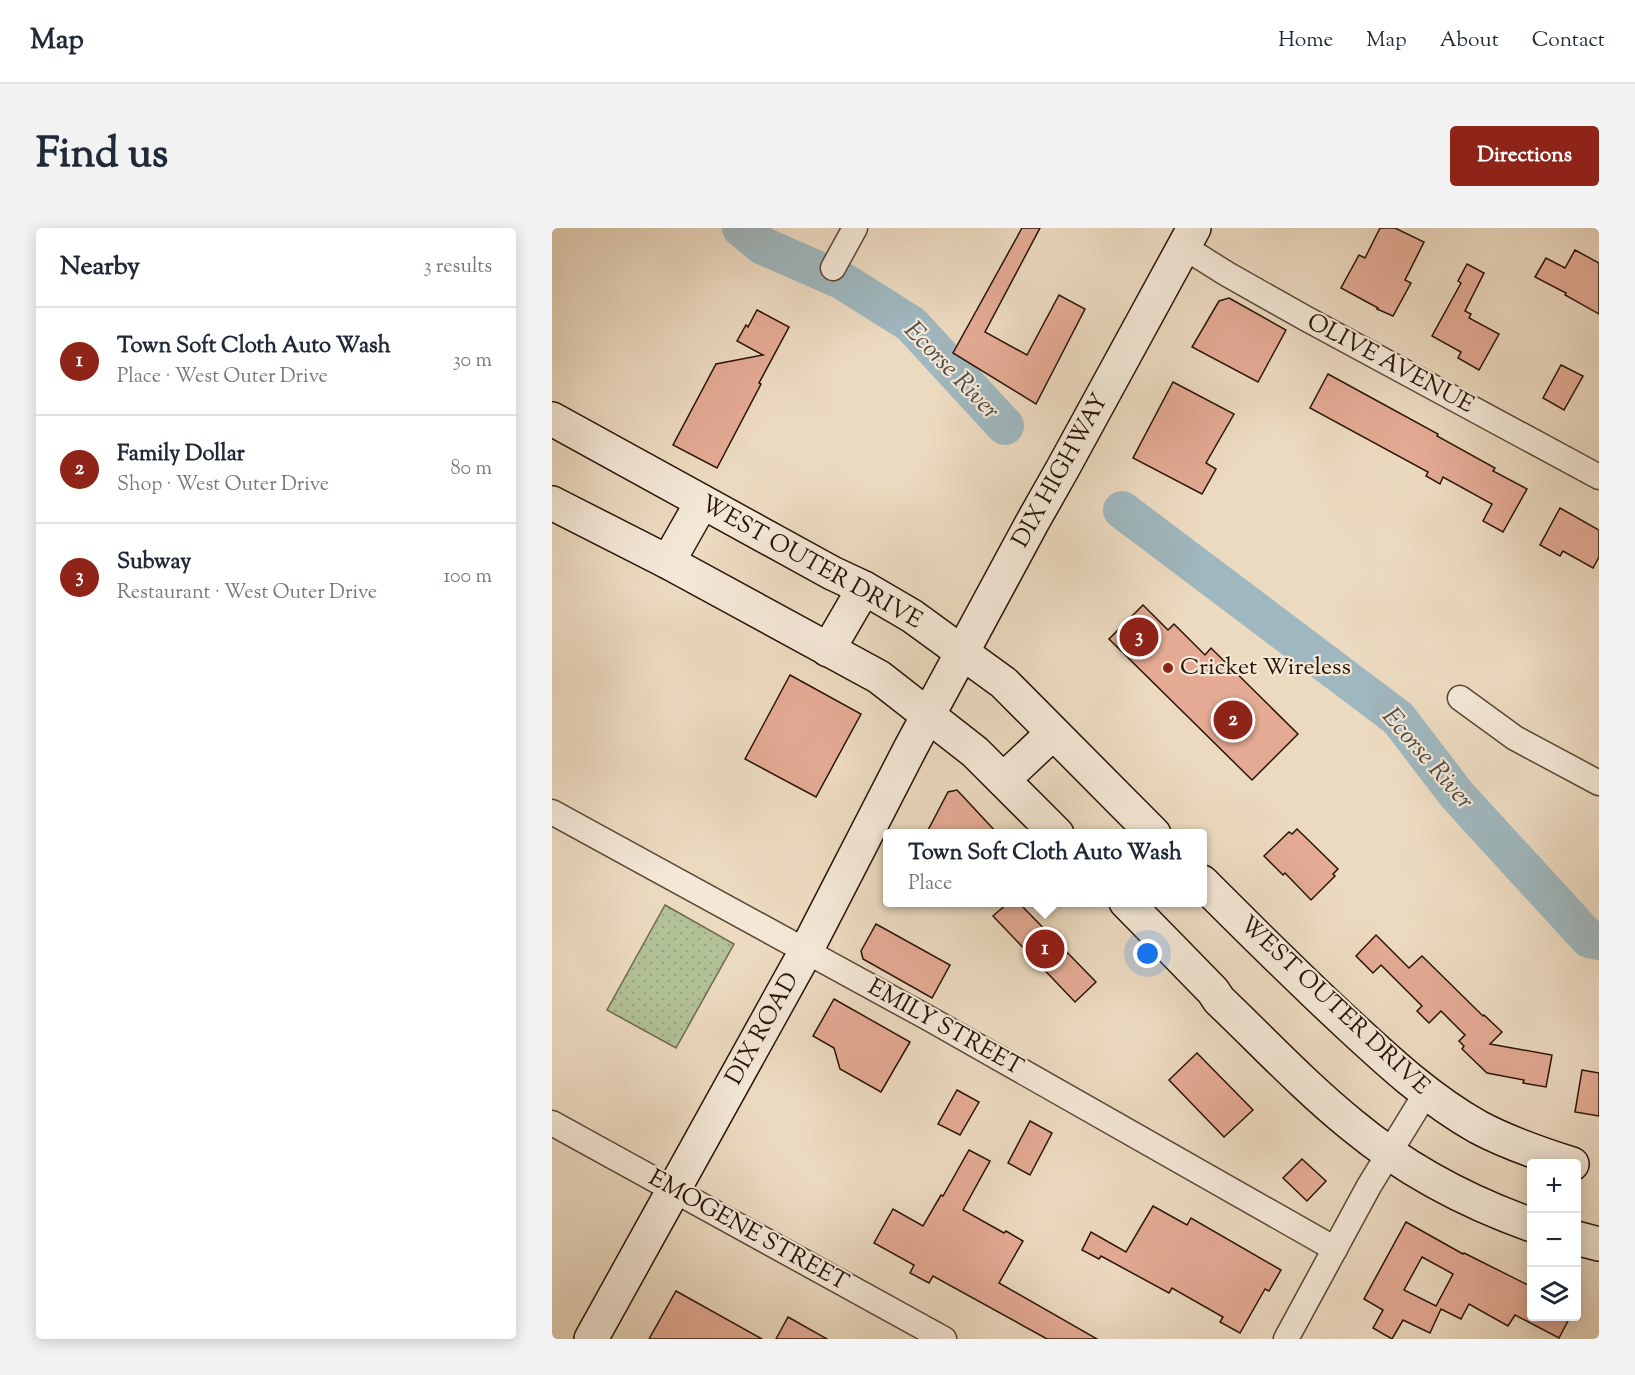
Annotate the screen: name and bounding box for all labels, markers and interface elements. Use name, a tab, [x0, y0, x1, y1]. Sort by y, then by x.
text: Map	[30, 21, 84, 61]
text: Home	[1278, 26, 1333, 56]
text: Map	[1366, 26, 1407, 56]
text: About	[1440, 26, 1499, 56]
text: Contact	[1532, 26, 1605, 56]
text: Find us	[36, 126, 168, 186]
button: Directions	[1450, 126, 1599, 186]
text: Nearby	[60, 249, 140, 286]
text: 3 results	[423, 253, 492, 282]
street label: OLIVE AVENUE	[1300, 306, 1480, 423]
water label: Ecorse River	[894, 313, 1008, 429]
text: Town Soft Cloth Auto Wash	[117, 331, 391, 363]
text: 1	[76, 347, 83, 376]
text: 30 m	[453, 347, 492, 376]
text: Place · West Outer Drive	[117, 363, 328, 392]
street label: DIX HIGHWAY	[1004, 388, 1118, 554]
text: Family Dollar	[117, 439, 245, 471]
text: 2	[75, 455, 84, 484]
text: 80 m	[451, 455, 492, 484]
text: Shop · West Outer Drive	[117, 471, 329, 500]
street label: WEST OUTER DRIVE	[694, 488, 929, 639]
text: Subway	[117, 547, 191, 579]
text: 3	[75, 563, 84, 592]
text: 100 m	[443, 563, 492, 592]
text: Restaurant · West Outer Drive	[117, 579, 377, 608]
pin: 3	[1120, 614, 1158, 660]
place label: Cricket Wireless	[1180, 651, 1351, 685]
marker: Cricket Wireless	[1161, 661, 1175, 675]
pin: 2	[1214, 698, 1252, 742]
water label: Ecorse River	[1372, 700, 1482, 818]
popup	[883, 829, 1207, 907]
text: Town Soft Cloth Auto Wash	[908, 838, 1182, 870]
text: Place	[908, 870, 952, 899]
street label: WEST OUTER DRIVE	[1231, 909, 1437, 1104]
pin: 1	[1026, 926, 1064, 972]
your location	[1133, 939, 1162, 968]
street label: DIX ROAD	[718, 966, 808, 1092]
street label: EMILY STREET	[861, 971, 1029, 1085]
map controls	[1527, 1159, 1581, 1321]
button: +	[1527, 1159, 1581, 1213]
street label: EMOGENE STREET	[642, 1162, 854, 1300]
button: −	[1527, 1213, 1581, 1267]
button: layers	[1527, 1267, 1581, 1321]

